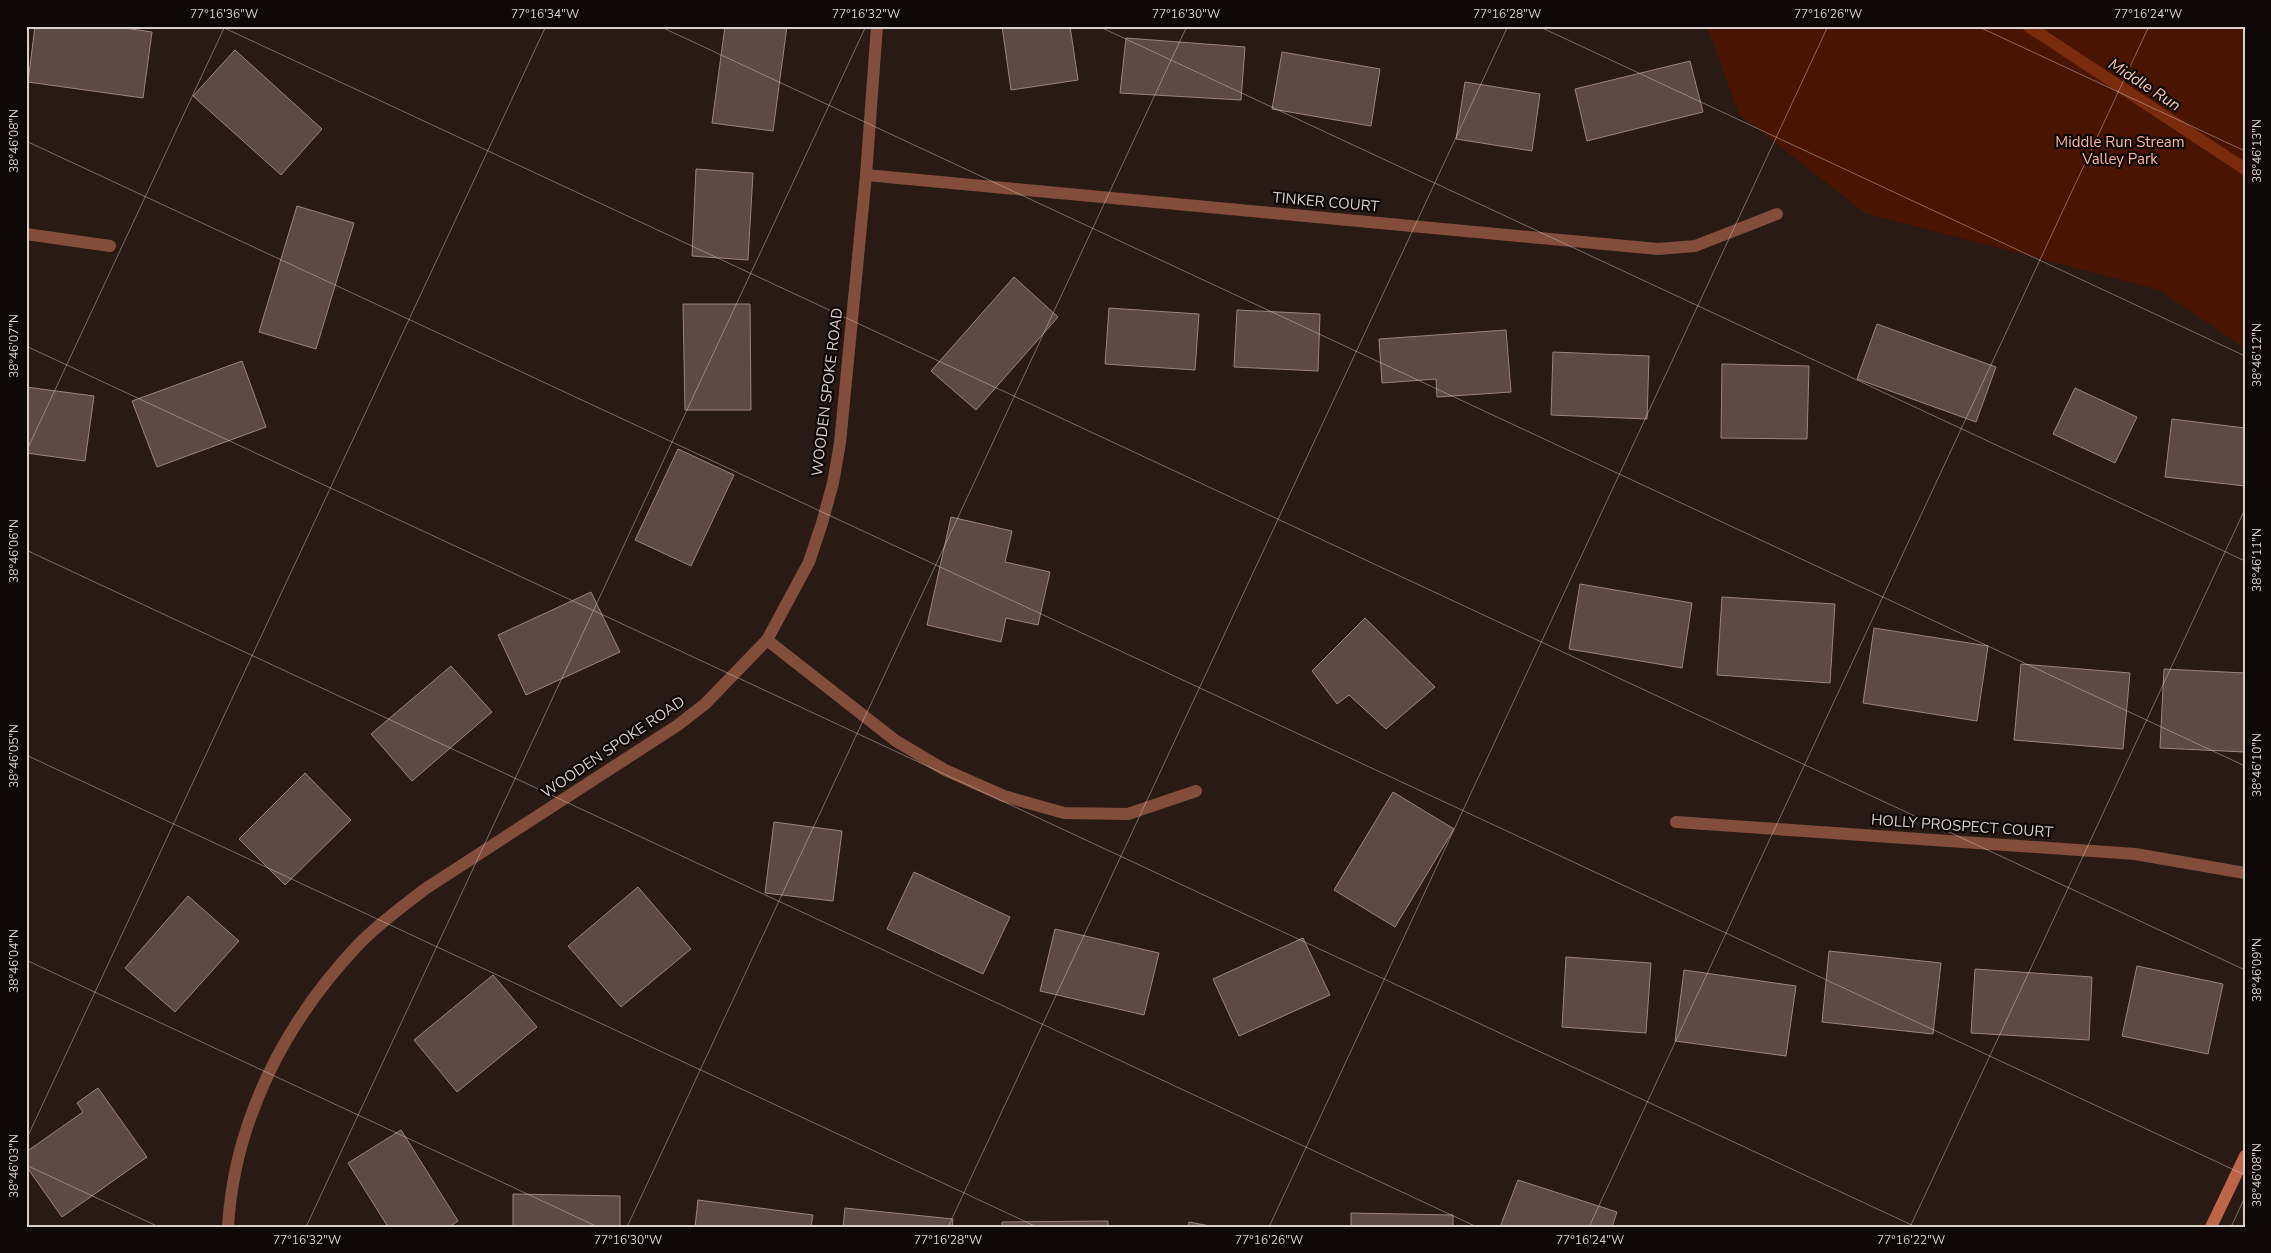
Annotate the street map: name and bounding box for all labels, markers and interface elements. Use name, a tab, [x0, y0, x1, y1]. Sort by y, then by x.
text: 77°16'36"W	[190, 6, 258, 22]
text: 77°16'34"W	[511, 6, 579, 22]
text: 77°16'32"W	[832, 6, 900, 22]
text: 77°16'30"W	[1152, 6, 1220, 22]
text: 77°16'28"W	[1473, 6, 1541, 22]
text: 77°16'26"W	[1794, 6, 1862, 22]
text: 77°16'24"W	[2114, 6, 2182, 22]
water label: Middle Run	[2104, 53, 2185, 116]
text: 38°46'08"N	[6, 109, 22, 173]
text: 38°46'13"N	[2249, 119, 2265, 183]
park label: Middle Run Stream Valley Park	[2055, 132, 2185, 169]
street label: TINKER COURT	[1272, 187, 1380, 217]
street label: WOODEN SPOKE ROAD	[807, 307, 847, 477]
text: 38°46'07"N	[6, 314, 22, 378]
text: 38°46'12"N	[2249, 323, 2265, 387]
text: 38°46'06"N	[6, 519, 22, 583]
text: 38°46'11"N	[2249, 528, 2265, 592]
street label: WOODEN SPOKE ROAD	[537, 691, 689, 803]
text: 38°46'05"N	[6, 724, 22, 788]
text: 38°46'10"N	[2249, 733, 2265, 797]
street label: HOLLY PROSPECT COURT	[1870, 810, 2054, 842]
text: 38°46'04"N	[6, 929, 22, 993]
text: 38°46'09"N	[2249, 938, 2265, 1002]
text: 38°46'03"N	[6, 1134, 22, 1198]
text: 38°46'08"N	[2249, 1143, 2265, 1207]
text: 77°16'32"W	[273, 1232, 341, 1248]
text: 77°16'30"W	[594, 1232, 662, 1248]
text: 77°16'28"W	[914, 1232, 982, 1248]
text: 77°16'26"W	[1235, 1232, 1303, 1248]
text: 77°16'24"W	[1556, 1232, 1624, 1248]
text: 77°16'22"W	[1877, 1232, 1945, 1248]

